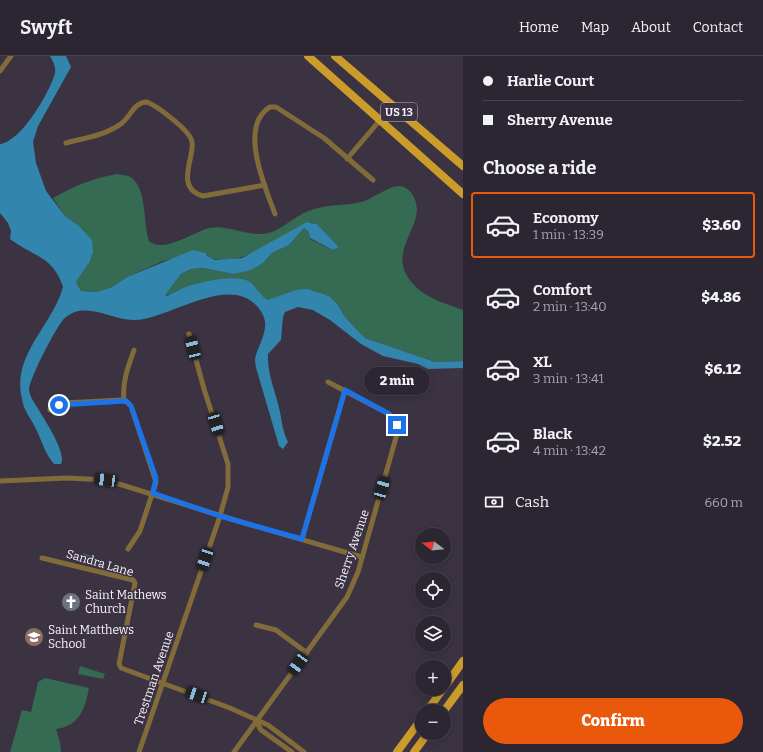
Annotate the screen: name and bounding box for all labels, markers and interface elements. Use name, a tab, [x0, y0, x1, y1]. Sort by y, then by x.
text: Swyft	[20, 16, 72, 39]
text: Home	[519, 19, 559, 36]
text: Map	[581, 19, 609, 36]
text: About	[631, 19, 671, 36]
text: Contact	[693, 19, 743, 36]
text: Harlie Court	[507, 72, 594, 90]
road number: US 13	[381, 103, 417, 121]
text: Sherry Avenue	[507, 111, 613, 129]
text: Choose a ride	[483, 157, 596, 179]
icon: car	[485, 207, 521, 243]
text: Economy	[533, 209, 599, 227]
text: $3.60	[702, 216, 741, 234]
text: 1 min · 13:39	[533, 227, 604, 242]
icon: car	[485, 279, 521, 315]
text: Comfort	[533, 281, 592, 299]
text: $4.86	[701, 288, 741, 306]
text: 2 min · 13:40	[533, 299, 606, 314]
car	[184, 335, 202, 361]
icon: car	[485, 351, 521, 387]
text: XL	[533, 353, 552, 371]
text: $6.12	[704, 360, 741, 378]
callout: 2 min	[364, 367, 430, 395]
text: 3 min · 13:41	[533, 371, 604, 386]
text: 2 min	[380, 373, 414, 388]
route start	[50, 396, 68, 414]
car	[207, 411, 225, 437]
route end	[388, 416, 406, 434]
icon: car	[485, 423, 521, 459]
text: Black	[533, 425, 572, 443]
text: $2.52	[703, 432, 741, 450]
text: 4 min · 13:42	[533, 443, 606, 458]
car	[93, 473, 119, 487]
car	[373, 475, 391, 501]
icon: cash	[483, 491, 505, 513]
text: Cash	[515, 493, 549, 511]
text: 660 m	[704, 495, 743, 510]
street label: Sherry Avenue	[332, 508, 372, 590]
north arrow	[415, 528, 451, 564]
map controls	[415, 528, 451, 740]
car	[195, 546, 215, 572]
street label: Sandra Lane	[65, 547, 135, 579]
button: locate	[415, 572, 451, 608]
place label: Saint Mathews Church	[85, 588, 167, 616]
church icon: Saint Mathews Church	[60, 591, 82, 613]
button: layers	[415, 616, 451, 652]
place label: Saint Matthews School	[48, 623, 134, 651]
school or university icon: Saint Matthews School	[23, 626, 45, 648]
street label: Trestman Avenue	[131, 629, 177, 727]
car	[286, 651, 310, 677]
button: +	[415, 660, 451, 696]
car	[184, 685, 210, 705]
button: Confirm	[483, 698, 743, 744]
button: −	[415, 704, 451, 740]

